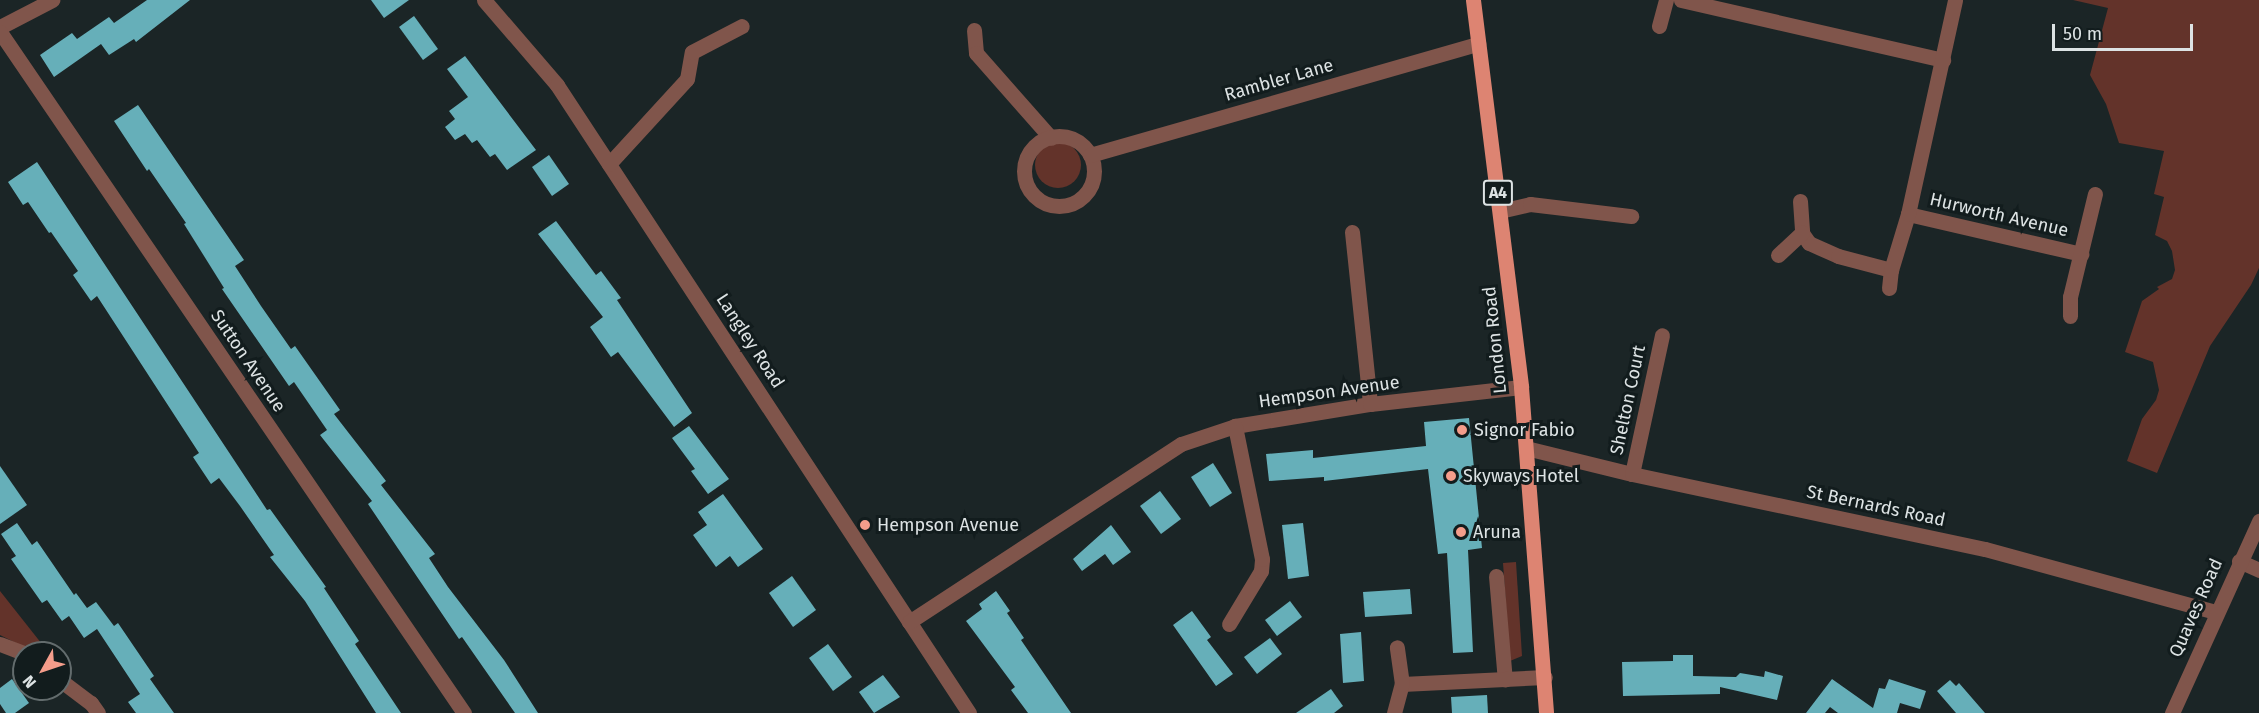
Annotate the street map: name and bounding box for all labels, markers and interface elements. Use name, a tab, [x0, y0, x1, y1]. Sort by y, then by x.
scale bar	[2055, 12, 2196, 50]
text: 50 m	[2063, 23, 2102, 45]
street label: Rambler Lane	[1222, 54, 1336, 106]
road number: A4	[1482, 180, 1514, 206]
street label: Hurworth Avenue	[1928, 189, 2070, 241]
street label: London Road	[1479, 285, 1511, 395]
street label: Langley Road	[711, 290, 789, 392]
street label: Sutton Avenue	[206, 306, 290, 416]
street label: Shelton Court	[1606, 343, 1650, 457]
street label: Hempson Avenue	[1257, 371, 1401, 413]
place label: Signor Fabio	[1474, 419, 1575, 441]
marker: Signor Fabio	[1455, 423, 1469, 437]
place label: Skyways Hotel	[1463, 465, 1579, 487]
marker: Skyways Hotel	[1444, 469, 1458, 483]
street label: St Bernards Road	[1805, 481, 1947, 531]
place label: Hempson Avenue	[877, 514, 1019, 536]
marker: Hempson Avenue	[858, 518, 872, 532]
place label: Aruna	[1473, 521, 1521, 543]
marker: Aruna	[1454, 525, 1468, 539]
street label: Quaves Road	[2165, 555, 2227, 661]
north arrow	[12, 641, 72, 701]
text: N	[19, 671, 40, 692]

